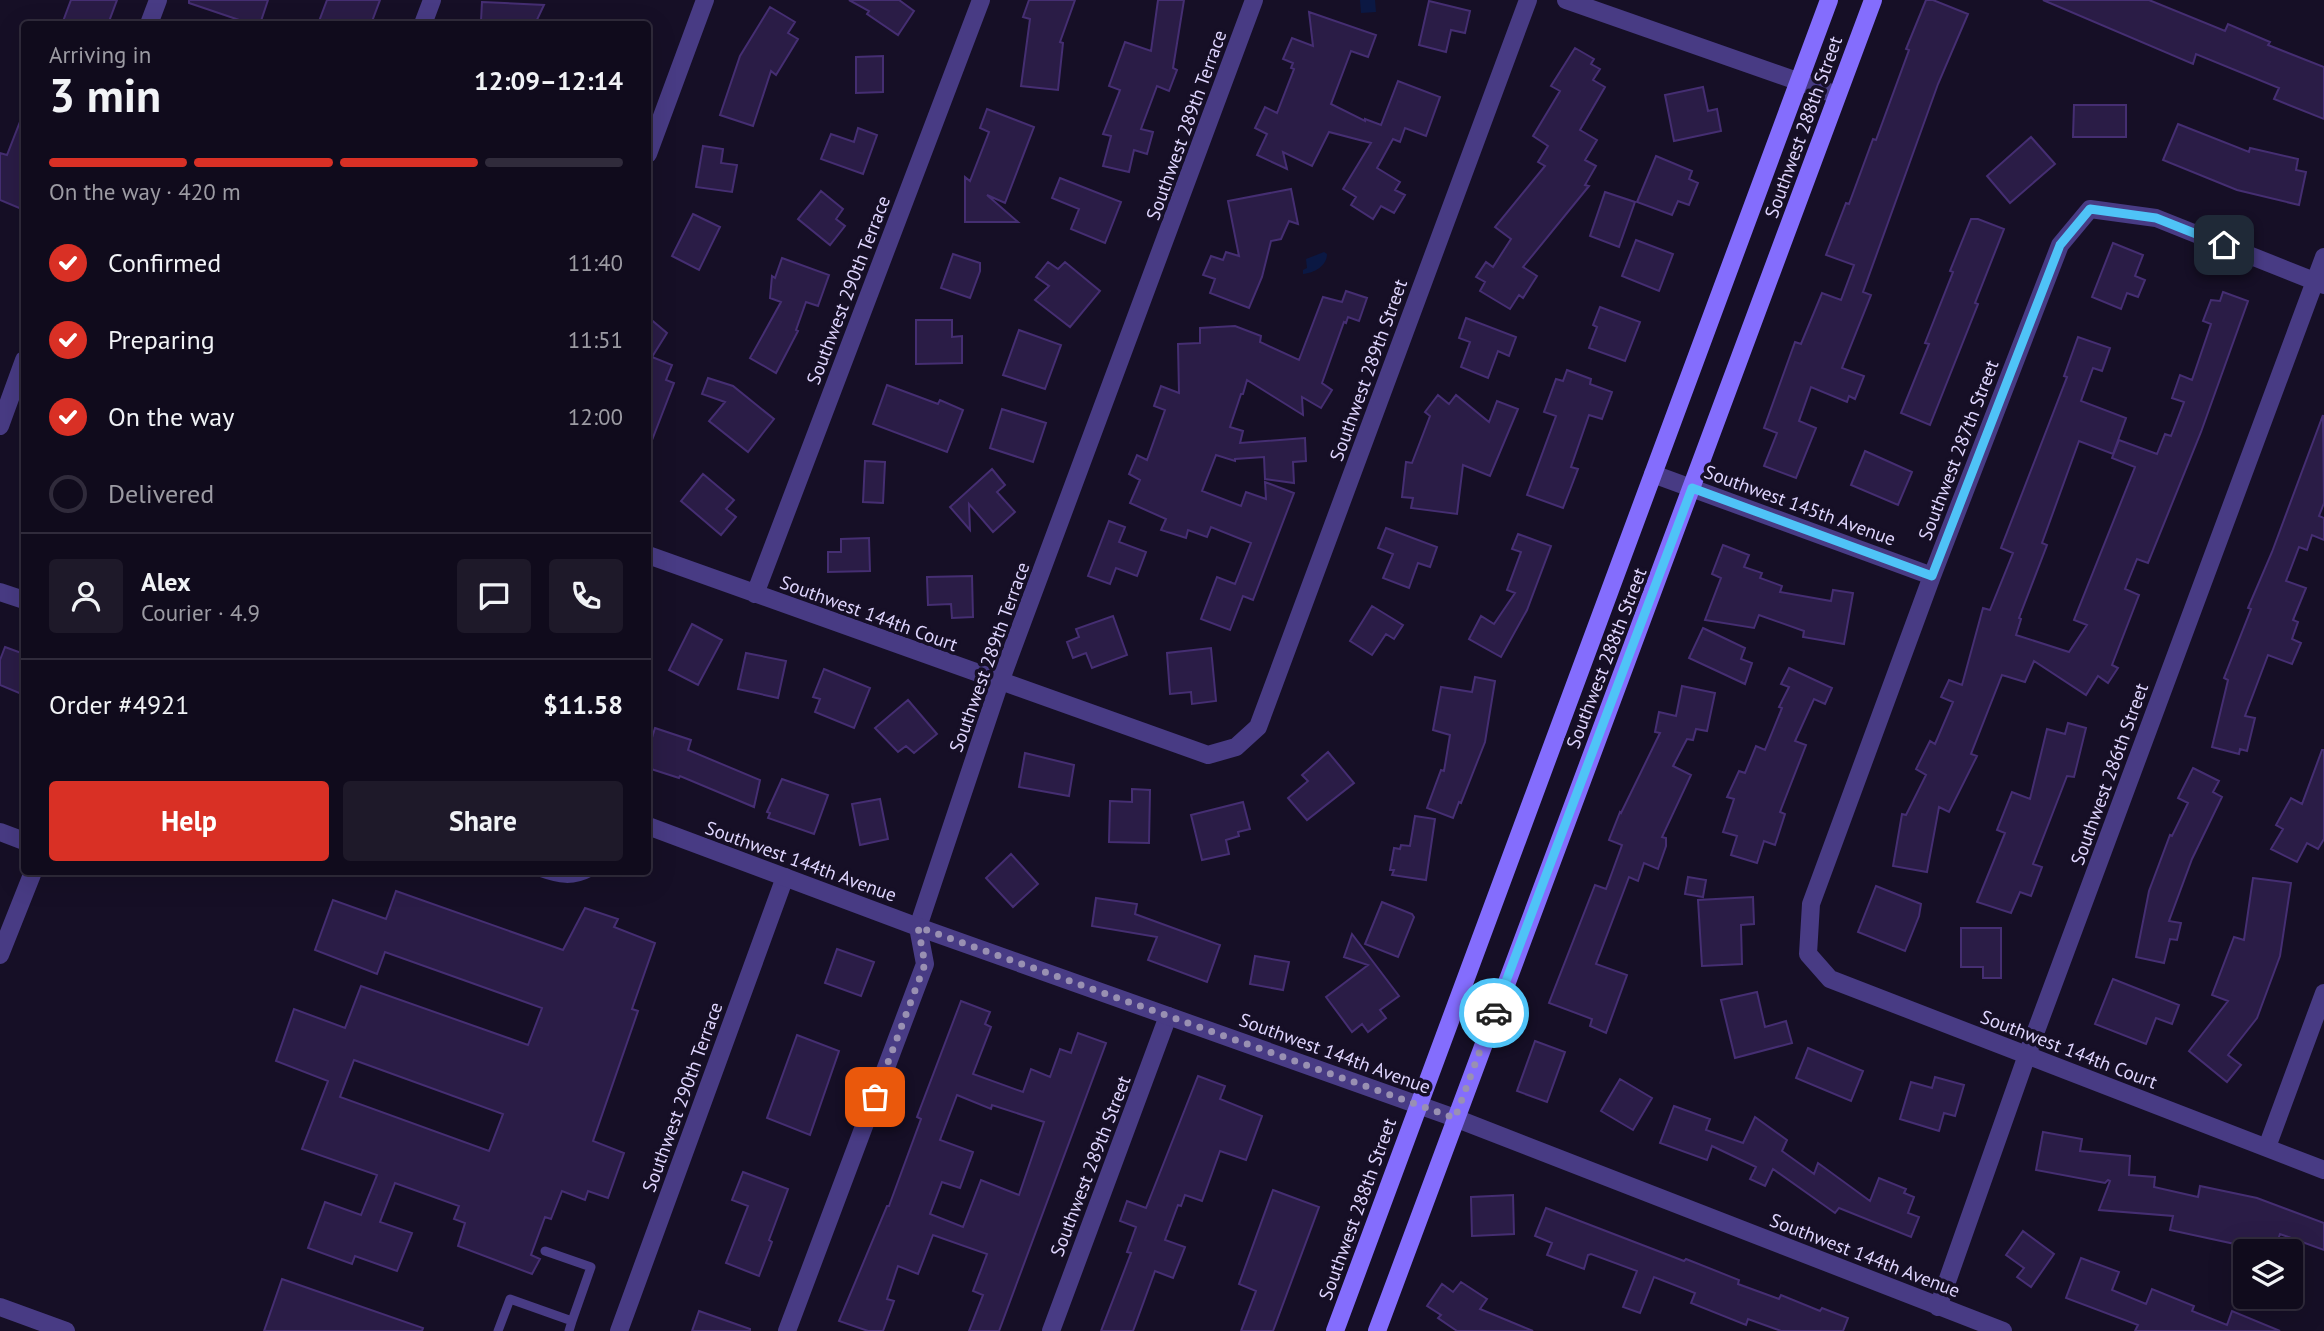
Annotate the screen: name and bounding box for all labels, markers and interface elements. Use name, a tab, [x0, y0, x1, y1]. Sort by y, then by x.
street label: Southwest 289th Terrace	[1140, 27, 1232, 223]
street label: Southwest 288th Street	[1759, 32, 1847, 221]
text: Arriving in	[49, 40, 151, 69]
text: 12:09–12:14	[474, 64, 623, 97]
text: 3 min	[49, 65, 161, 125]
text: On the way · 420 m	[49, 177, 241, 206]
street label: Southwest 290th Terrace	[801, 192, 895, 388]
pin	[2194, 215, 2254, 275]
icon: home	[2205, 226, 2243, 264]
icon: check	[49, 244, 87, 282]
text: Confirmed	[108, 246, 221, 279]
text: 11:40	[568, 248, 623, 277]
street label: Southwest 289th Street	[1324, 275, 1412, 464]
icon: check	[49, 321, 87, 359]
text: Preparing	[108, 323, 215, 356]
text: 11:51	[568, 325, 623, 354]
street label: Southwest 287th Street	[1913, 356, 2004, 544]
icon: check	[49, 398, 87, 436]
text: On the way	[108, 400, 234, 433]
text: 12:00	[568, 402, 623, 431]
street label: Southwest 145th Avenue	[1701, 459, 1899, 551]
text: Delivered	[108, 477, 214, 510]
button: person	[49, 559, 123, 633]
button: chat	[457, 559, 531, 633]
button: phone	[549, 559, 623, 633]
street label: Southwest 289th Terrace	[943, 559, 1035, 755]
street label: Southwest 288th Street	[1560, 564, 1652, 752]
text: Alex	[141, 565, 191, 598]
street label: Southwest 144th Court	[777, 570, 962, 657]
text: Courier · 4.9	[141, 598, 260, 627]
street label: Southwest 286th Street	[2065, 679, 2153, 868]
text: Order #4921	[49, 688, 189, 721]
text: $11.58	[543, 688, 623, 721]
button: Help	[49, 781, 329, 861]
button: Share	[343, 781, 623, 861]
street label: Southwest 144th Avenue	[702, 815, 900, 907]
courier	[1459, 978, 1529, 1048]
icon: car	[1475, 994, 1513, 1032]
street label: Southwest 290th Terrace	[636, 999, 728, 1195]
street label: Southwest 144th Court	[1977, 1004, 2161, 1094]
street label: Southwest 144th Avenue	[1236, 1007, 1434, 1099]
pin	[845, 1067, 905, 1127]
street label: Southwest 289th Street	[1044, 1072, 1136, 1260]
icon: bag	[856, 1078, 894, 1116]
street label: Southwest 288th Street	[1313, 1114, 1401, 1303]
street label: Southwest 144th Avenue	[1766, 1208, 1964, 1302]
map controls	[2233, 1239, 2303, 1309]
button: layers	[2233, 1239, 2303, 1309]

